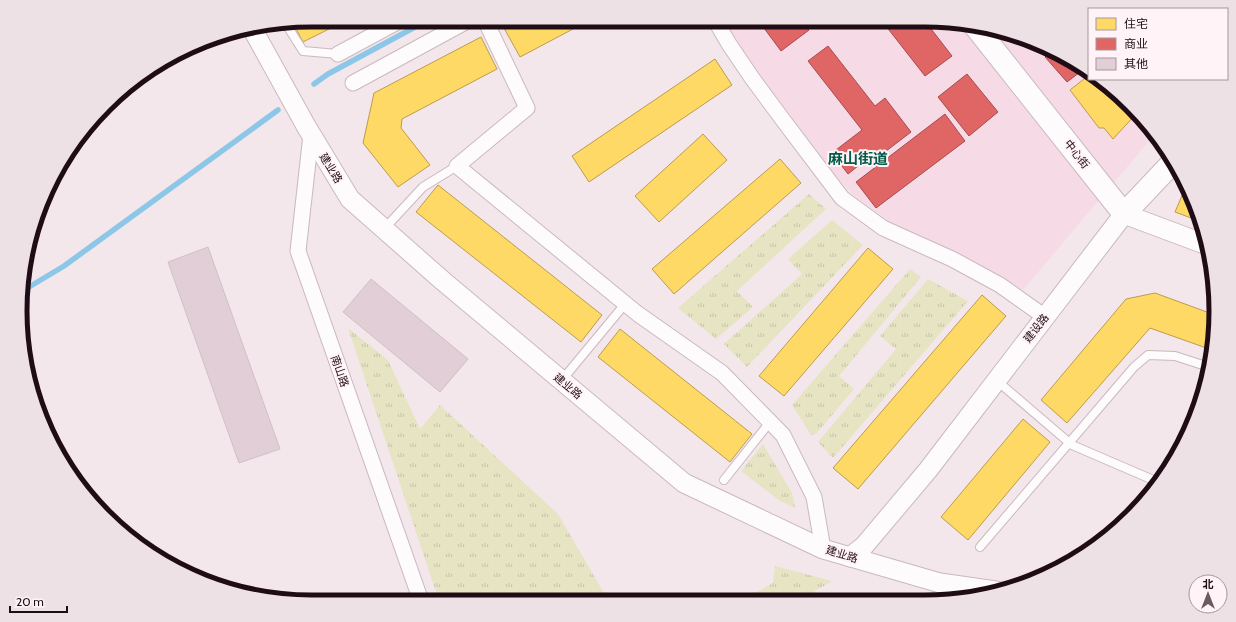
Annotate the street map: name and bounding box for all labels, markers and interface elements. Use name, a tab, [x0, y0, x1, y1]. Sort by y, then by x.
legend	[1088, 8, 1228, 80]
text: 住宅	[1124, 16, 1148, 31]
text: 商业	[1124, 36, 1148, 51]
text: 其他	[1124, 56, 1148, 71]
street label: 中心街	[1061, 137, 1093, 171]
street label: 建业路	[317, 150, 345, 186]
district label: 麻山街道	[828, 150, 888, 168]
street label: 建设路	[1020, 311, 1052, 345]
street label: 南山路	[328, 353, 352, 389]
street label: 建业路	[551, 370, 585, 402]
street label: 建业路	[824, 542, 860, 566]
north arrow	[1188, 574, 1228, 614]
text: 北	[1203, 577, 1214, 591]
scale bar	[10, 588, 67, 614]
text: 20 m	[16, 594, 44, 609]

